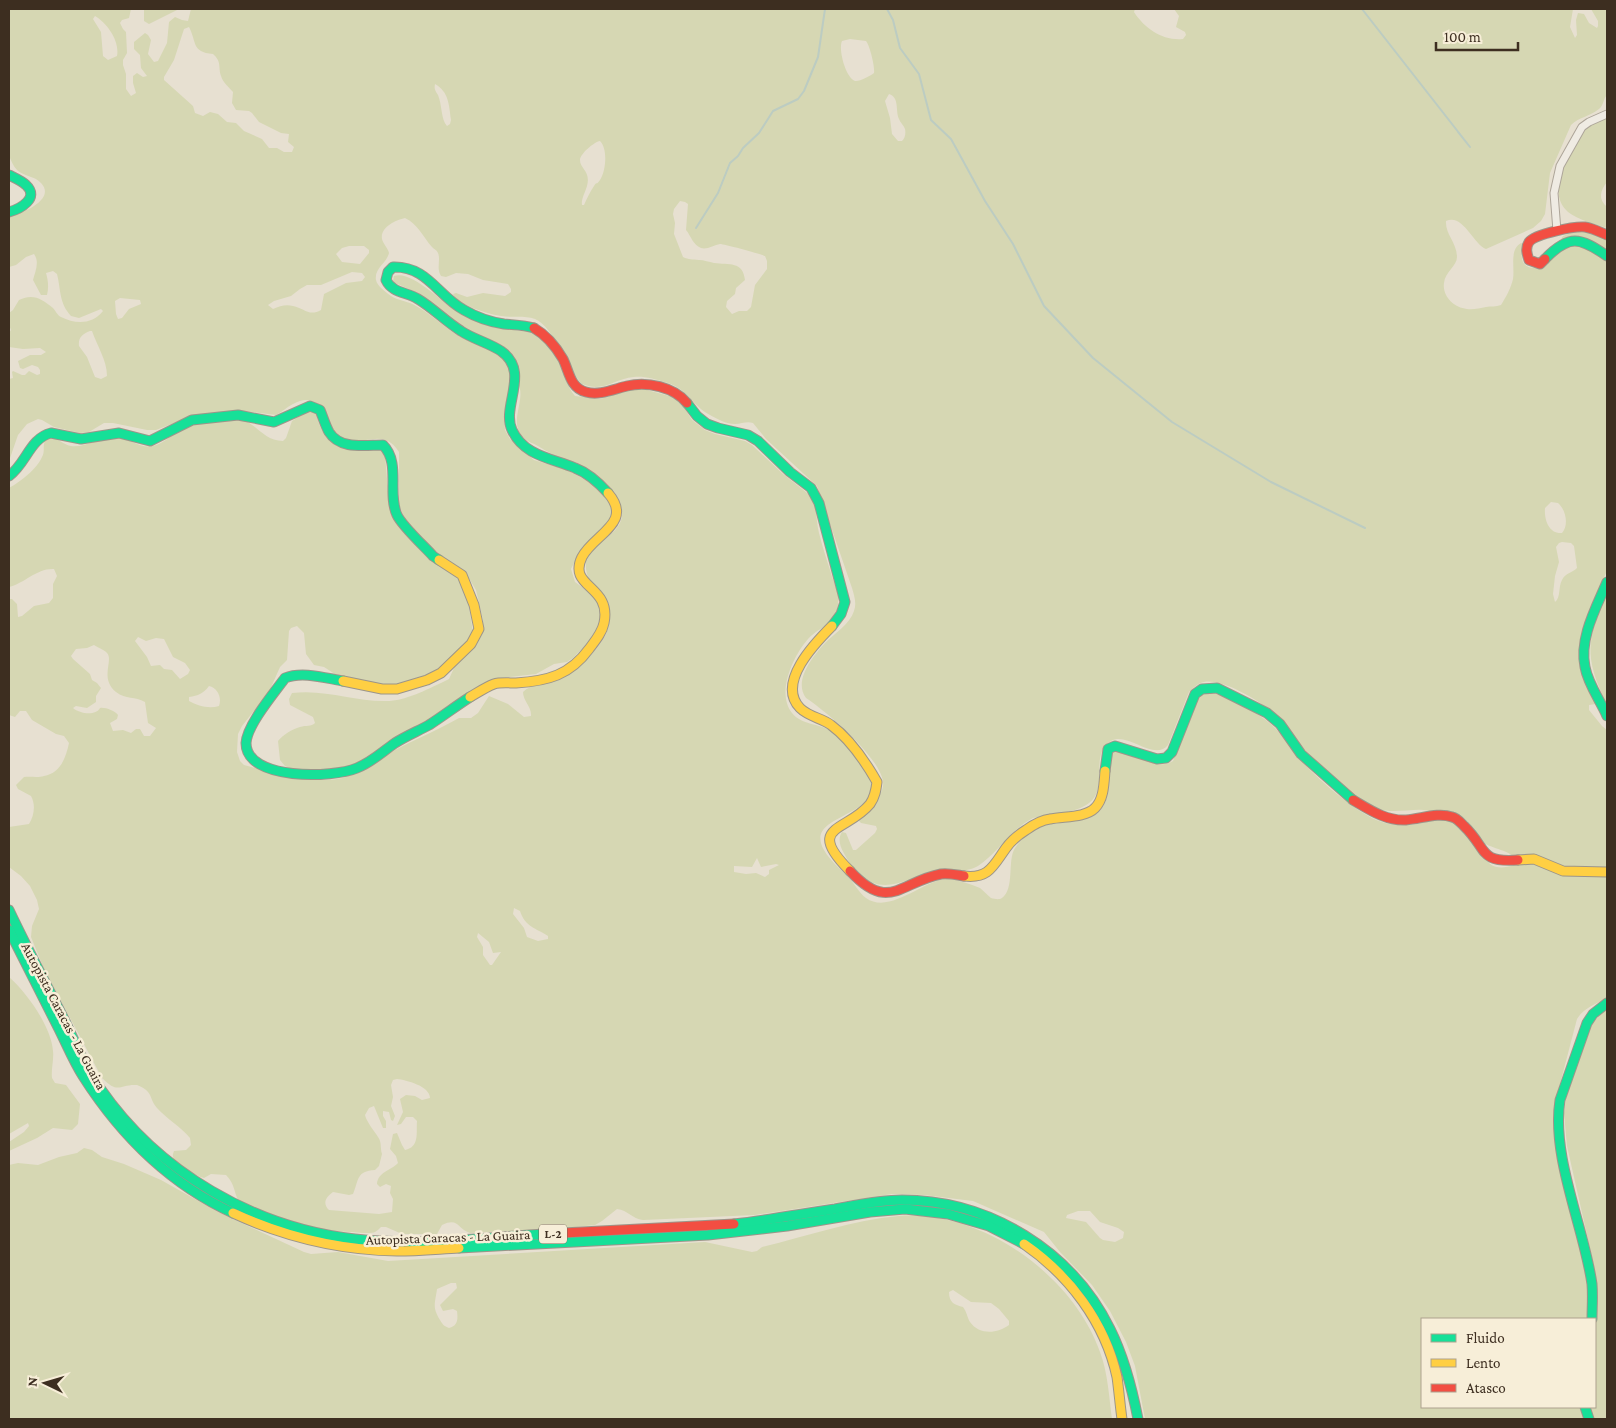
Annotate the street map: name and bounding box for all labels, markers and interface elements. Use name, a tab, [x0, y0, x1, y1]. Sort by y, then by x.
scale bar	[1436, 20, 1518, 52]
text: 100 m	[1444, 29, 1481, 45]
street label: Autopista Caracas - La Guaira	[18, 940, 110, 1093]
road number: L-2	[539, 1224, 567, 1244]
street label: Autopista Caracas - La Guaira	[365, 1226, 531, 1248]
legend	[1421, 1318, 1596, 1408]
text: Fluido	[1466, 1330, 1505, 1346]
text: Lento	[1466, 1355, 1500, 1371]
north arrow	[20, 1358, 70, 1408]
text: N	[24, 1376, 40, 1387]
text: Atasco	[1466, 1380, 1506, 1396]

